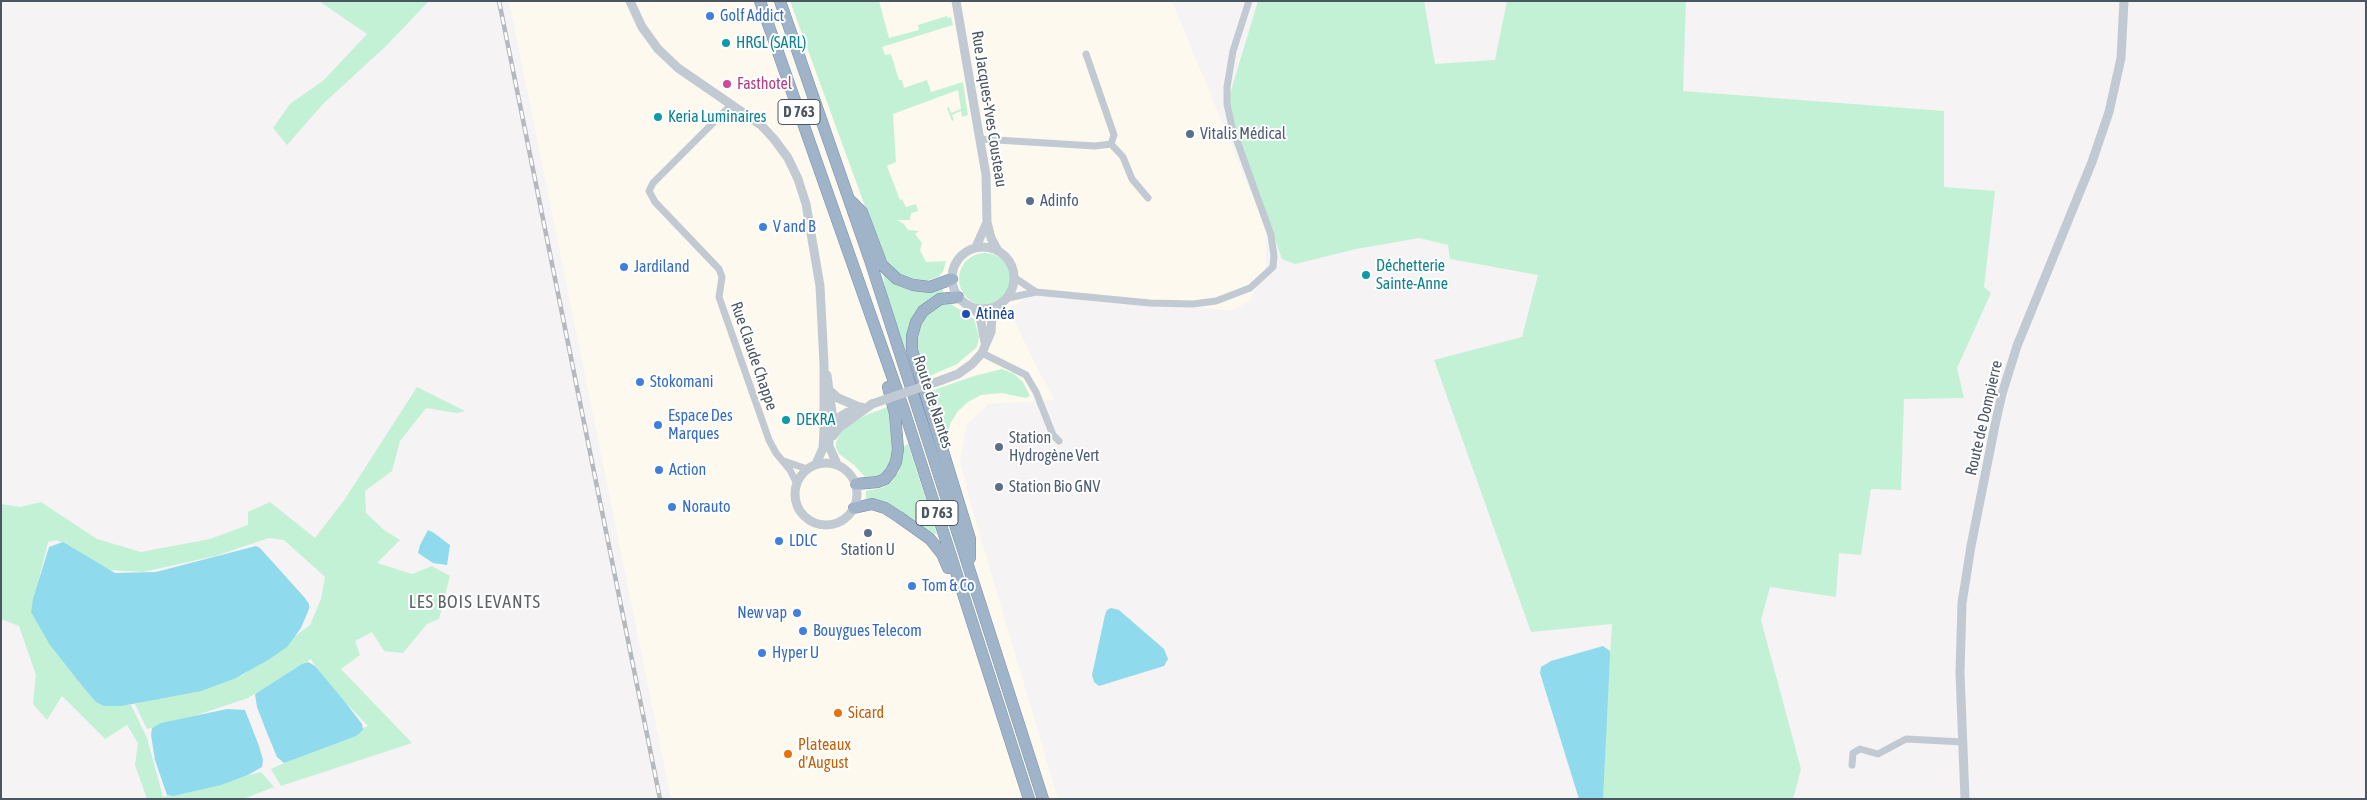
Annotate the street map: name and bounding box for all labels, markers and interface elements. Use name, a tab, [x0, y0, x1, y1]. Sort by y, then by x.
place label: Golf Addict	[720, 6, 784, 26]
marker: Golf Addict	[704, 10, 716, 22]
street label: Rue Jacques-Yves Cousteau	[967, 29, 1011, 189]
place label: HRGL (SARL)	[736, 33, 806, 53]
marker: HRGL (SARL)	[720, 37, 732, 49]
place label: Fasthotel	[737, 74, 792, 94]
marker: Fasthotel	[721, 78, 733, 90]
road number: D 763	[778, 100, 820, 124]
place label: Keria Luminaires	[668, 107, 766, 127]
marker: Keria Luminaires	[652, 111, 664, 123]
place label: Vitalis Médical	[1200, 124, 1286, 144]
marker: Vitalis Médical	[1184, 128, 1196, 140]
place label: Adinfo	[1040, 191, 1079, 211]
marker: Adinfo	[1024, 195, 1036, 207]
place label: V and B	[773, 217, 816, 237]
marker: V and B	[757, 221, 769, 233]
place label: Déchetterie Sainte-Anne	[1376, 256, 1448, 294]
place label: Jardiland	[634, 257, 690, 277]
marker: Jardiland	[618, 261, 630, 273]
marker: Déchetterie Sainte-Anne	[1360, 269, 1372, 281]
street label: Rue Claude Chappe	[726, 299, 782, 413]
place label: Atinéa	[976, 304, 1015, 324]
marker: Atinéa	[960, 308, 972, 320]
street label: Route de Nantes	[909, 353, 957, 451]
street label: Route de Dompierre	[1961, 359, 2007, 477]
place label: Stokomani	[650, 372, 713, 392]
marker: Stokomani	[634, 376, 646, 388]
place label: Espace Des Marques	[668, 406, 733, 444]
place label: DEKRA	[796, 410, 835, 430]
marker: DEKRA	[780, 414, 792, 426]
marker: Espace Des Marques	[652, 419, 664, 431]
place label: Station Hydrogène Vert	[1009, 428, 1099, 466]
marker: Station Hydrogène Vert	[993, 441, 1005, 453]
place label: Action	[669, 460, 706, 480]
marker: Action	[653, 464, 665, 476]
place label: Station Bio GNV	[1009, 477, 1100, 497]
marker: Station Bio GNV	[993, 481, 1005, 493]
place label: Norauto	[682, 497, 730, 517]
road number: D 763	[916, 500, 958, 526]
marker: Norauto	[666, 501, 678, 513]
marker: Station U	[862, 527, 874, 539]
place label: LDLC	[789, 531, 817, 551]
marker: LDLC	[773, 535, 785, 547]
place label: Station U	[841, 540, 895, 560]
place label: Tom & Co	[922, 576, 975, 596]
marker: Tom & Co	[906, 580, 918, 592]
district label: LES BOIS LEVANTS	[407, 591, 543, 613]
place label: New vap	[737, 603, 787, 623]
marker: New vap	[791, 607, 803, 619]
place label: Bouygues Telecom	[813, 621, 922, 641]
marker: Bouygues Telecom	[797, 625, 809, 637]
place label: Hyper U	[772, 643, 819, 663]
marker: Hyper U	[756, 647, 768, 659]
place label: Sicard	[848, 703, 884, 723]
marker: Sicard	[832, 707, 844, 719]
place label: Plateaux d'August	[798, 735, 851, 773]
marker: Plateaux d'August	[782, 748, 794, 760]

